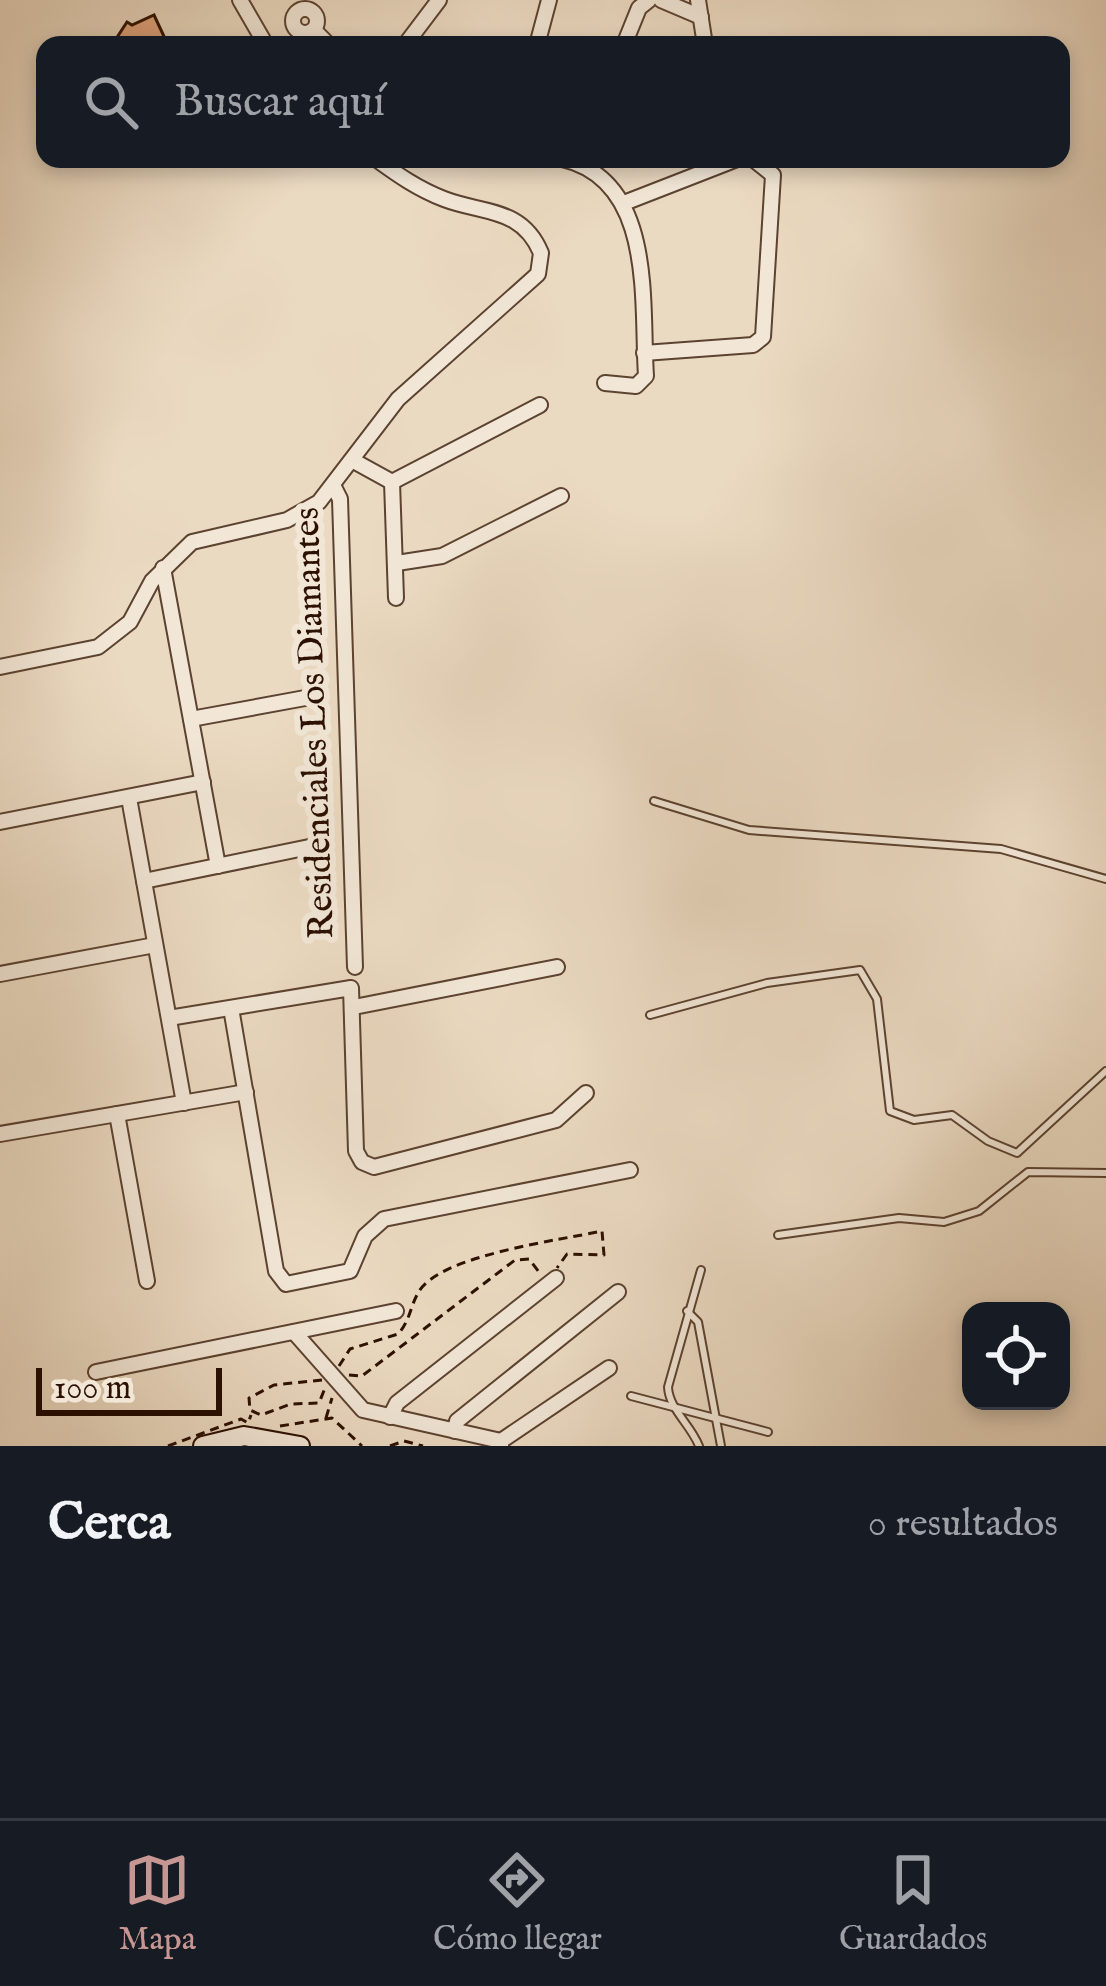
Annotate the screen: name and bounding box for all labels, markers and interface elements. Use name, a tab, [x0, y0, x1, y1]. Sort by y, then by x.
search box	[36, 36, 1070, 168]
icon: search	[78, 69, 144, 135]
text: Buscar aquí	[174, 74, 385, 131]
street label: Residenciales Los Diamantes	[284, 506, 346, 940]
map controls	[962, 1302, 1070, 1410]
button: locate	[962, 1302, 1070, 1410]
scale bar	[36, 1362, 222, 1415]
text: 100 m	[54, 1368, 131, 1410]
text: Cerca	[48, 1492, 171, 1557]
text: 0 resultados	[868, 1500, 1058, 1549]
tab: Mapa	[118, 1847, 196, 1961]
tab: Cómo llegar	[433, 1847, 602, 1961]
tab: Guardados	[839, 1847, 987, 1961]

